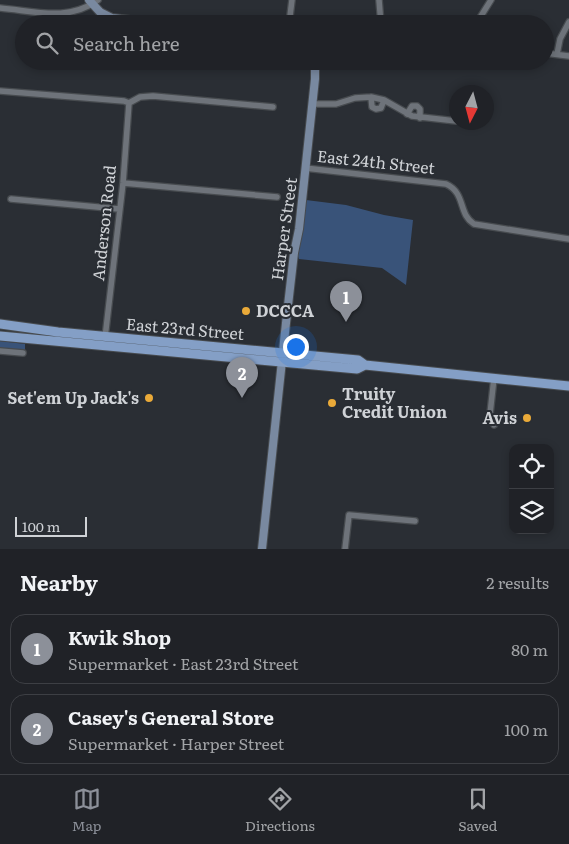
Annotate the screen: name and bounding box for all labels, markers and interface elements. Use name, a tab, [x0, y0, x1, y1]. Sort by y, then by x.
search box	[15, 15, 554, 70]
icon: search	[33, 29, 61, 57]
text: Search here	[73, 29, 180, 57]
north arrow	[449, 85, 494, 130]
street label: East 24th Street	[316, 143, 437, 179]
street label: Anderson Road	[85, 164, 121, 282]
street label: Harper Street	[264, 175, 302, 282]
pin: 1	[330, 281, 362, 322]
place label: DCCCA	[256, 298, 314, 322]
marker: DCCCA	[240, 305, 252, 317]
street label: East 23rd Street	[125, 311, 246, 345]
your location	[283, 334, 309, 360]
pin: 2	[226, 357, 258, 398]
place label: Truity Credit Union	[342, 381, 447, 423]
place label: Set'em Up Jack's	[7, 385, 139, 409]
marker: Set'em Up Jack's	[143, 392, 155, 404]
marker: Truity Credit Union	[326, 397, 338, 409]
place label: Avis	[483, 405, 517, 429]
marker: Avis	[521, 412, 533, 424]
map controls	[509, 444, 554, 534]
button: locate	[509, 444, 554, 489]
button: layers	[509, 489, 554, 534]
scale bar	[15, 514, 88, 537]
text: 100 m	[22, 516, 60, 536]
text: Nearby	[20, 566, 98, 597]
text: 2 results	[486, 570, 549, 594]
text: Kwik Shop	[68, 623, 171, 651]
text: 1	[34, 637, 40, 661]
text: 80 m	[511, 637, 548, 661]
text: Supermarket · East 23rd Street	[68, 651, 299, 675]
text: Casey's General Store	[68, 703, 274, 731]
text: 2	[33, 717, 41, 741]
text: 100 m	[504, 717, 548, 741]
text: Supermarket · Harper Street	[68, 731, 284, 755]
tab: Map	[72, 785, 102, 835]
tab: Directions	[245, 785, 315, 835]
tab: Saved	[458, 785, 497, 835]

